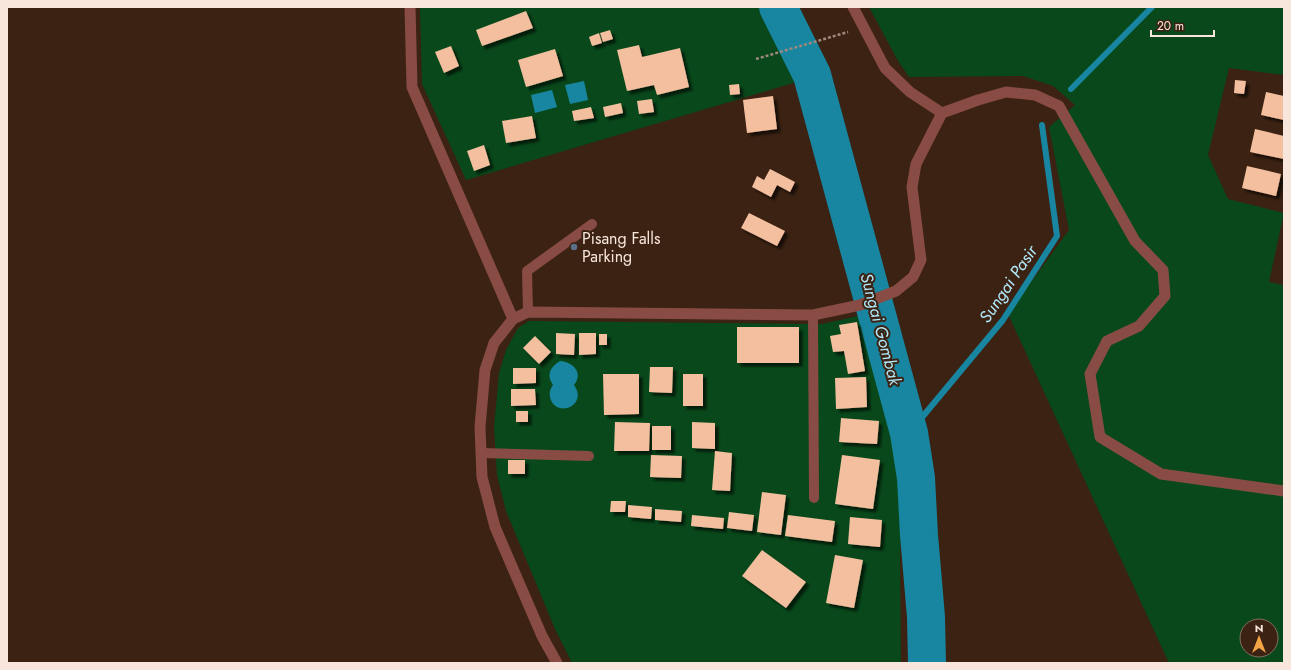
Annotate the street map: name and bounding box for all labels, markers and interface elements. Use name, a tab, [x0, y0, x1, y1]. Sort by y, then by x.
scale bar	[1151, 12, 1214, 38]
text: 20 m	[1157, 17, 1184, 35]
place label: Pisang Falls Parking	[582, 227, 660, 268]
water label: Sungai Pasir	[973, 239, 1044, 328]
marker: Pisang Falls Parking	[569, 242, 579, 252]
water label: Sungai Gombak	[854, 270, 908, 388]
north arrow	[1239, 618, 1279, 658]
text: N	[1255, 620, 1263, 636]

